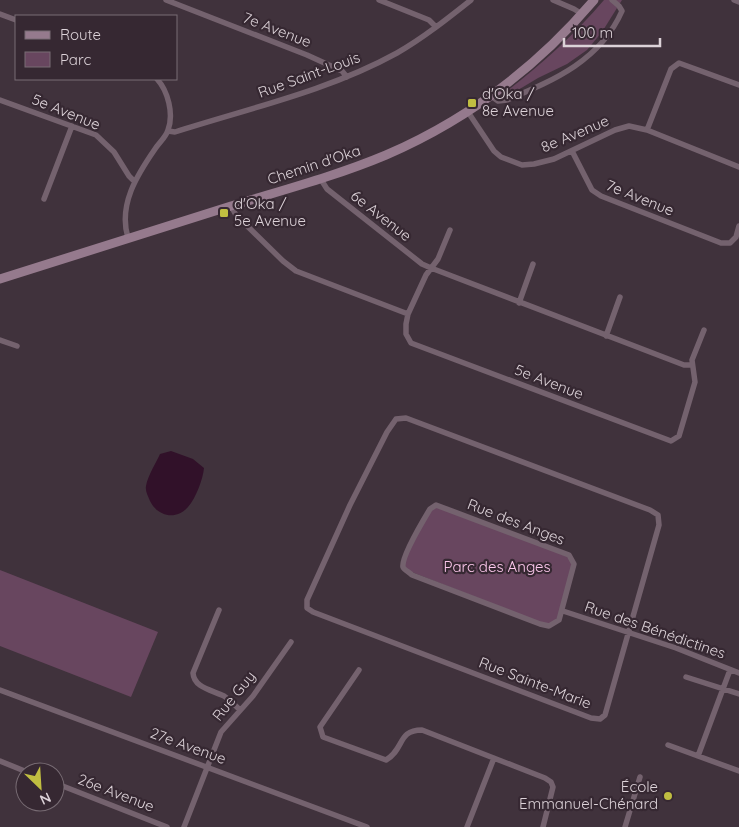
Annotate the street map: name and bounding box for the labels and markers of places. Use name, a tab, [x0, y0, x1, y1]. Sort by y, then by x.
place label: d'Oka / 8e Avenue	[482, 84, 554, 120]
marker: d'Oka / 8e Avenue	[466, 97, 478, 109]
place label: d'Oka / 5e Avenue	[234, 194, 306, 230]
marker: d'Oka / 5e Avenue	[218, 207, 230, 219]
place label: École Emmanuel-Chénard	[519, 777, 658, 813]
marker: École Emmanuel-Chénard	[662, 790, 674, 802]

